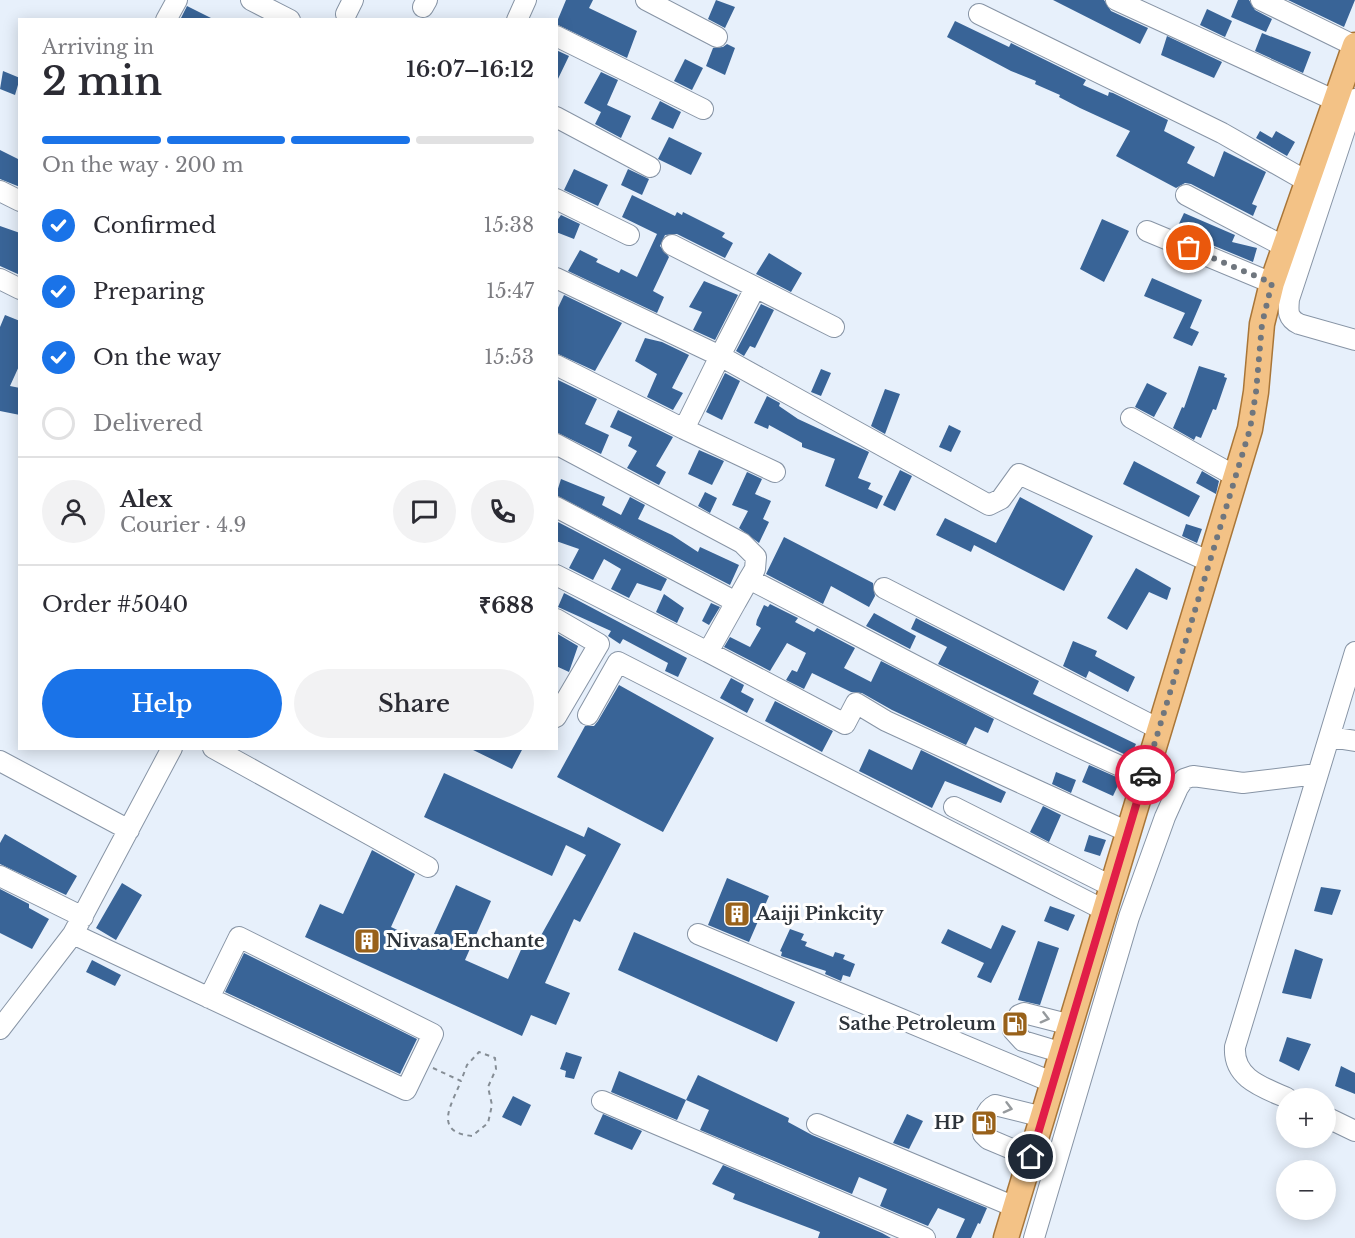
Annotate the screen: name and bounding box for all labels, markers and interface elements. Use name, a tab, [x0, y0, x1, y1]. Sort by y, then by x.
text: Arriving in	[42, 35, 154, 59]
text: 16:07–16:12	[406, 56, 534, 83]
text: 2 min	[42, 57, 162, 106]
text: On the way · 200 m	[42, 153, 243, 177]
icon: check	[42, 209, 75, 242]
text: Confirmed	[93, 212, 216, 239]
text: 15:38	[484, 213, 534, 237]
pin	[1163, 222, 1214, 273]
icon: bag	[1172, 231, 1205, 264]
icon: check	[42, 275, 75, 308]
text: Preparing	[93, 278, 204, 305]
text: 15:47	[486, 279, 534, 303]
icon: check	[42, 341, 75, 374]
text: On the way	[93, 344, 221, 371]
text: 15:53	[484, 345, 534, 369]
text: Delivered	[93, 410, 203, 437]
button: person	[42, 480, 105, 543]
button: chat	[393, 480, 456, 543]
button: phone	[471, 480, 534, 543]
text: Alex	[120, 486, 173, 513]
text: Courier · 4.9	[120, 513, 246, 537]
text: Order #5040	[42, 591, 188, 618]
text: ₹688	[479, 592, 534, 619]
button: Help	[42, 669, 282, 738]
button: Share	[294, 669, 534, 738]
courier	[1115, 745, 1175, 805]
icon: car	[1129, 759, 1162, 792]
building icon: Aaiji Pinkcity	[722, 899, 752, 929]
place label: Aaiji Pinkcity	[755, 903, 884, 925]
building icon: Nivasa Enchante	[352, 926, 382, 956]
place label: Nivasa Enchante	[386, 930, 545, 952]
fuel station icon: Sathe Petroleum	[1000, 1009, 1030, 1039]
one-way arrow	[1040, 1010, 1050, 1023]
place label: Sathe Petroleum	[839, 1013, 996, 1035]
map controls	[1276, 1088, 1336, 1220]
button: +	[1276, 1088, 1336, 1148]
one-way arrow	[1003, 1100, 1013, 1113]
fuel station icon: HP	[969, 1108, 999, 1138]
place label: HP	[934, 1112, 964, 1134]
pin	[1005, 1131, 1056, 1182]
icon: home	[1014, 1140, 1047, 1173]
button: −	[1276, 1160, 1336, 1220]

